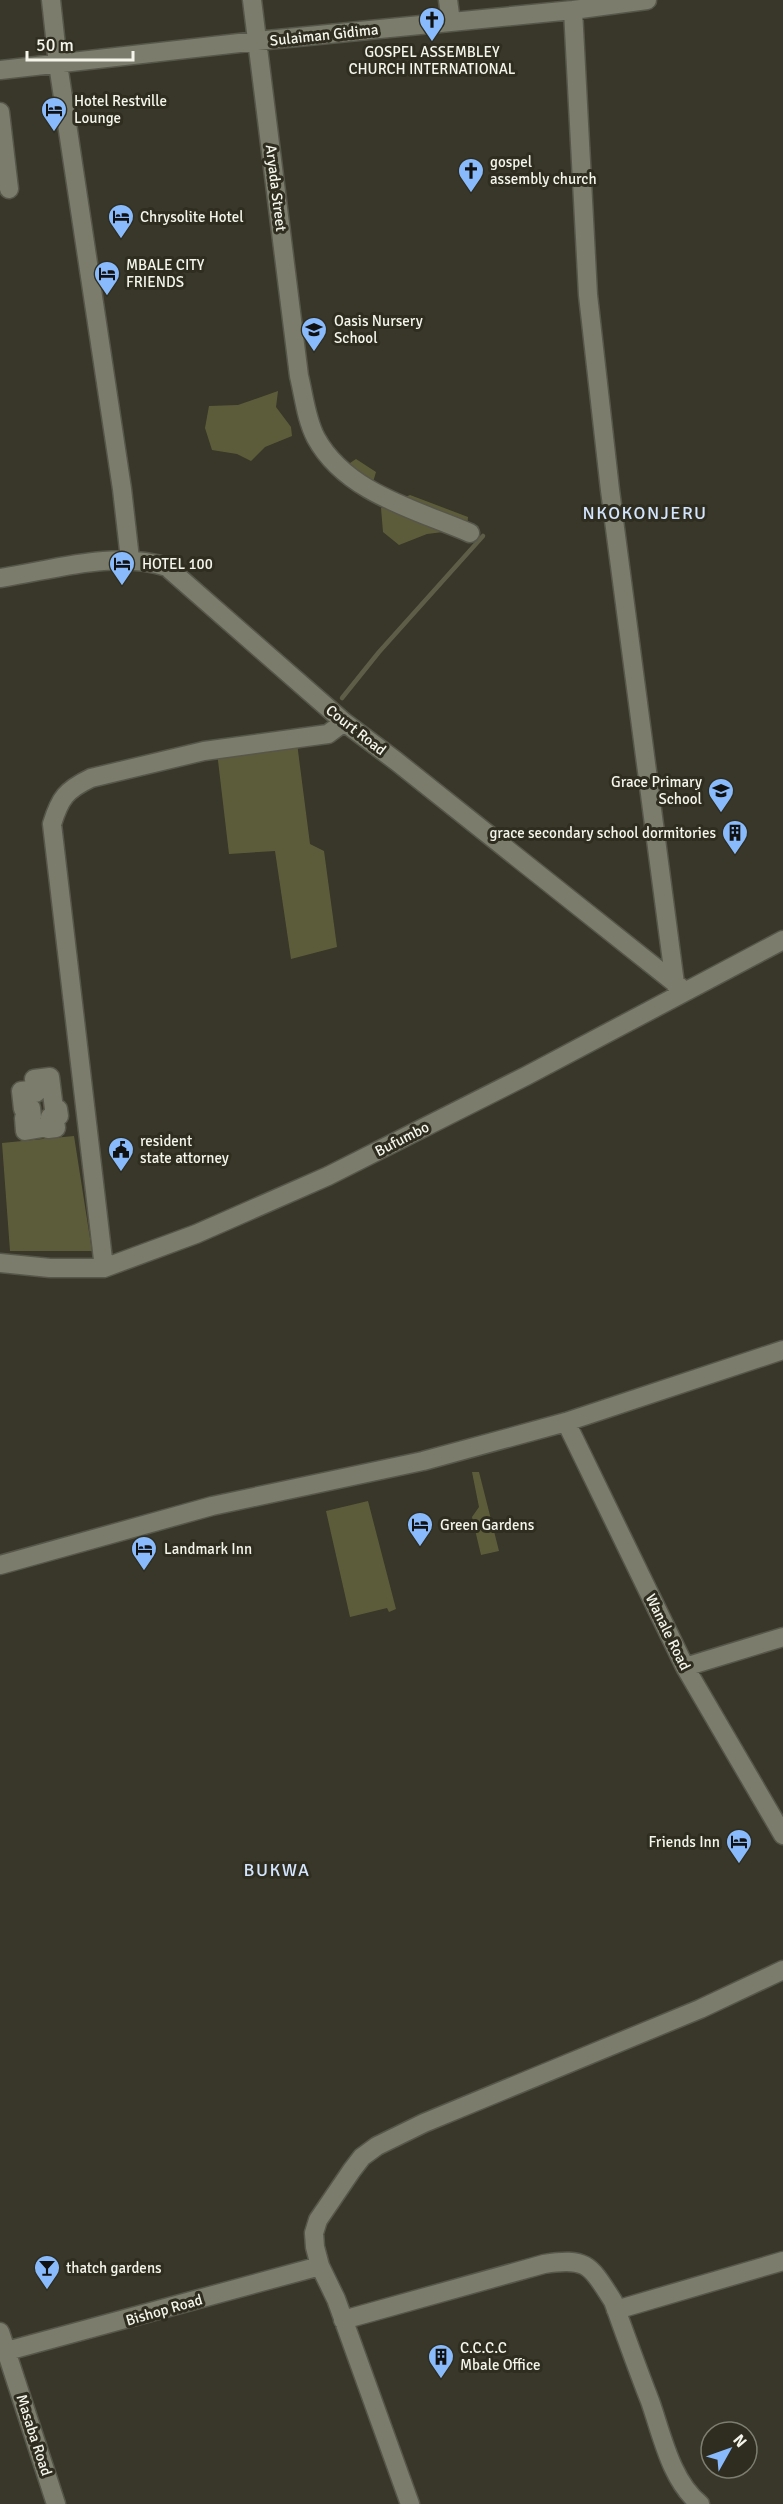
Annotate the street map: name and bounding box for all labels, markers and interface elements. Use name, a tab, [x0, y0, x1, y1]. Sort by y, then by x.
church icon: GOSPEL ASSEMBLEY CHURCH INTERNATIONAL	[417, 5, 447, 43]
street label: Sulaiman Gidima	[269, 20, 379, 50]
scale bar	[27, 24, 134, 62]
text: 50 m	[36, 34, 74, 56]
place label: GOSPEL ASSEMBLEY CHURCH INTERNATIONAL	[348, 43, 516, 78]
place label: Hotel Restville Lounge	[74, 92, 167, 127]
hotel icon: Hotel Restville Lounge	[39, 95, 69, 133]
street label: Aryada Street	[262, 144, 290, 232]
place label: gospel assembly church	[490, 153, 597, 188]
church icon: gospel assembly church	[456, 156, 486, 194]
hotel icon: Chrysolite Hotel	[106, 202, 136, 240]
place label: Chrysolite Hotel	[140, 208, 244, 226]
place label: MBALE CITY FRIENDS	[126, 256, 205, 291]
hotel icon: MBALE CITY FRIENDS	[92, 259, 122, 297]
place label: Oasis Nursery School	[334, 312, 423, 347]
school or university icon: Oasis Nursery School	[299, 315, 329, 353]
district label: NKOKONJERU	[582, 502, 708, 524]
hotel icon: HOTEL 100	[107, 549, 137, 587]
place label: HOTEL 100	[142, 555, 213, 573]
street label: Court Road	[322, 701, 390, 759]
place label: Grace Primary School	[611, 773, 702, 808]
school or university icon: Grace Primary School	[706, 776, 736, 814]
building icon: grace secondary school dormitories	[720, 818, 750, 856]
place label: grace secondary school dormitories	[489, 824, 716, 842]
street label: Bufumbo	[372, 1118, 432, 1160]
place label: resident state attorney	[140, 1132, 229, 1167]
public building icon: resident state attorney	[106, 1135, 136, 1173]
hotel icon: Green Gardens	[405, 1510, 435, 1548]
place label: Green Gardens	[440, 1516, 535, 1534]
hotel icon: Landmark Inn	[129, 1534, 159, 1572]
place label: Landmark Inn	[164, 1540, 252, 1558]
street label: Wanale Road	[642, 1591, 694, 1673]
hotel icon: Friends Inn	[724, 1827, 754, 1865]
place label: Friends Inn	[648, 1833, 720, 1851]
district label: BUKWA	[244, 1859, 310, 1881]
bar icon: thatch gardens	[32, 2253, 62, 2291]
place label: thatch gardens	[66, 2259, 162, 2277]
street label: Bishop Road	[124, 2290, 205, 2330]
place label: C.C.C.C Mbale Office	[460, 2339, 540, 2374]
building icon: C.C.C.C Mbale Office	[426, 2342, 456, 2380]
street label: Masaba Road	[12, 2392, 56, 2478]
north arrow	[699, 2420, 759, 2480]
text: N	[728, 2430, 751, 2452]

